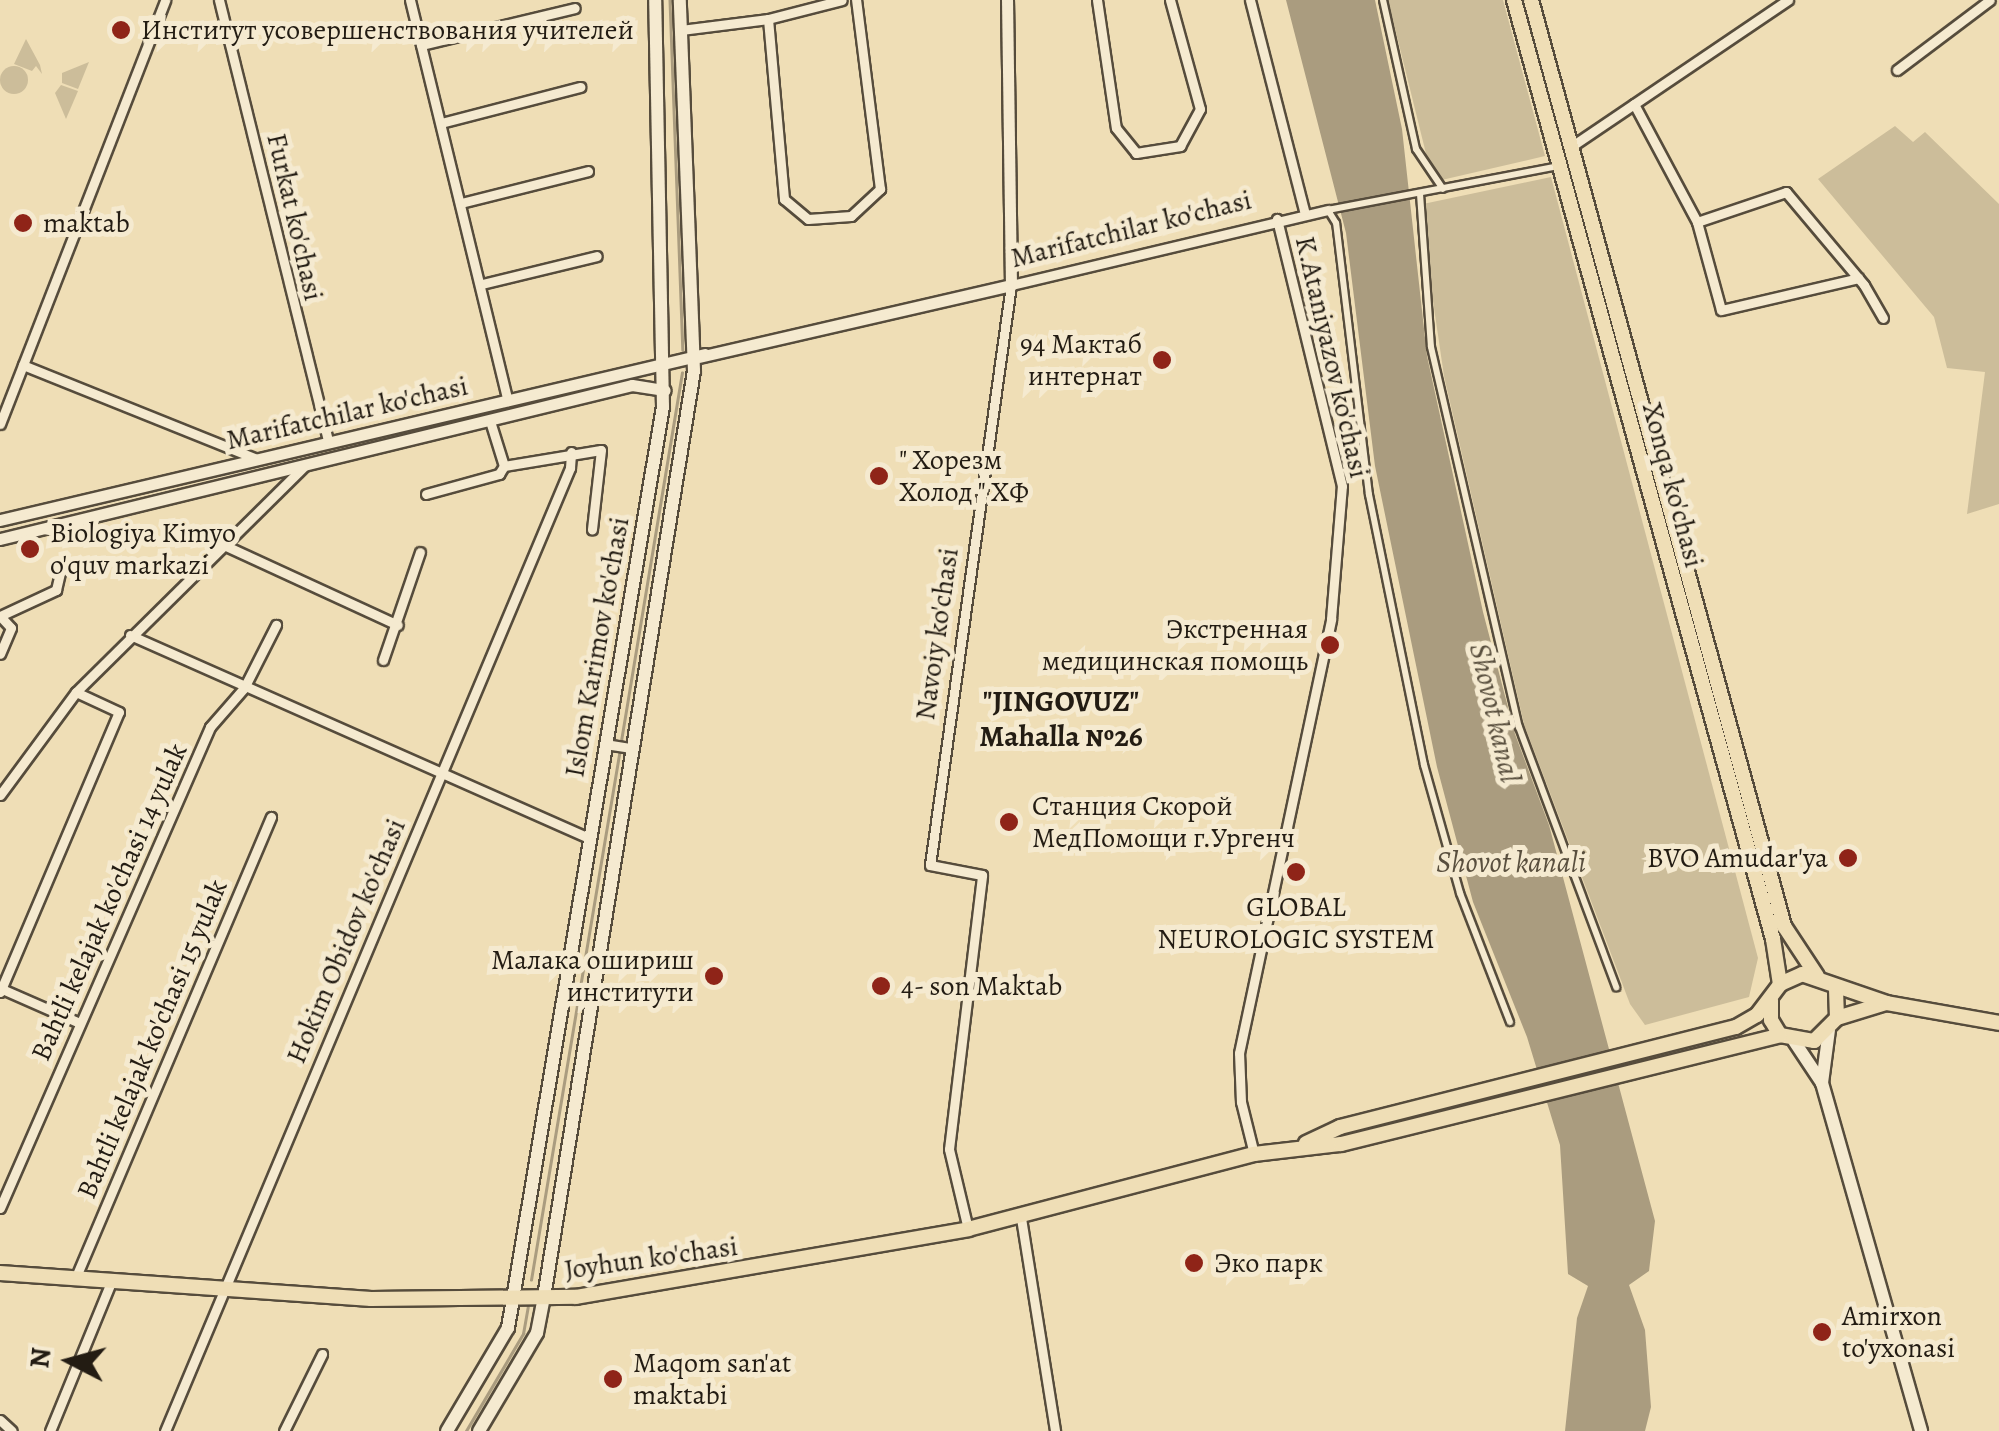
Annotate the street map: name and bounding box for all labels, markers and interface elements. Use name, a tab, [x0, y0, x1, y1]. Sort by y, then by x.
place label: Институт усовершенствования учителей	[141, 13, 634, 47]
marker: Институт усовершенствования учителей	[110, 19, 132, 41]
street label: Furkat ko'chasi	[259, 130, 331, 304]
street label: Marifatchilar ko'chasi	[1007, 183, 1255, 275]
place label: maktab	[43, 206, 130, 240]
marker: maktab	[12, 212, 34, 234]
street label: K.Ataniyazov ko'chasi	[1288, 233, 1376, 481]
place label: 94 Мактаб интернат	[1020, 327, 1142, 393]
marker: 94 Мактаб интернат	[1151, 349, 1173, 371]
street label: Marifatchilar ko'chasi	[223, 369, 471, 457]
street label: Xonqa ko'chasi	[1635, 399, 1711, 571]
place label: " Хорезм Холод " ХФ	[899, 443, 1030, 509]
marker: " Хорезм Холод " ХФ	[868, 465, 890, 487]
street label: Islom Karimov ko'chasi	[558, 514, 636, 780]
place label: Biologiya Kimyo o'quv markazi	[50, 516, 236, 582]
marker: Biologiya Kimyo o'quv markazi	[19, 538, 41, 560]
street label: Navoiy ko'chasi	[908, 546, 966, 722]
place label: Экстренная медицинская помощь	[1042, 612, 1308, 678]
marker: Экстренная медицинская помощь	[1317, 632, 1343, 658]
water label: Shovot kanal	[1461, 640, 1529, 786]
district label: "JINGOVUZ" Mahalla №26	[979, 683, 1143, 754]
street label: Bahtli kelajak ko'chasi 14 yulak	[24, 738, 194, 1066]
place label: Станция Скорой МедПомощи г.Ургенч	[1032, 789, 1295, 855]
marker: Станция Скорой МедПомощи г.Ургенч	[996, 809, 1022, 835]
street label: Hokim Obidov ko'chasi	[279, 814, 413, 1068]
place label: BVO Amudar'ya	[1647, 841, 1828, 875]
water label: Shovot kanali	[1436, 844, 1586, 880]
marker: BVO Amudar'ya	[1837, 847, 1859, 869]
marker: GLOBAL NEUROLOGIC SYSTEM	[1283, 859, 1309, 885]
street label: Bahtli kelajak ko'chasi 15 yulak	[69, 874, 235, 1204]
place label: GLOBAL NEUROLOGIC SYSTEM	[1157, 890, 1435, 956]
place label: Малака ошириш институти	[491, 943, 694, 1009]
marker: Малака ошириш институти	[703, 965, 725, 987]
place label: 4- son Maktab	[901, 969, 1063, 1003]
marker: 4- son Maktab	[870, 975, 892, 997]
street label: Joyhun ko'chasi	[562, 1229, 740, 1287]
place label: Эко парк	[1214, 1246, 1323, 1280]
marker: Эко парк	[1183, 1252, 1205, 1274]
place label: Amirxon to'yxonasi	[1842, 1299, 1955, 1365]
north arrow	[20, 1311, 120, 1411]
marker: Amirxon to'yxonasi	[1811, 1321, 1833, 1343]
text: N	[20, 1346, 60, 1370]
place label: Maqom san'at maktabi	[633, 1346, 791, 1412]
marker: Maqom san'at maktabi	[602, 1368, 624, 1390]

